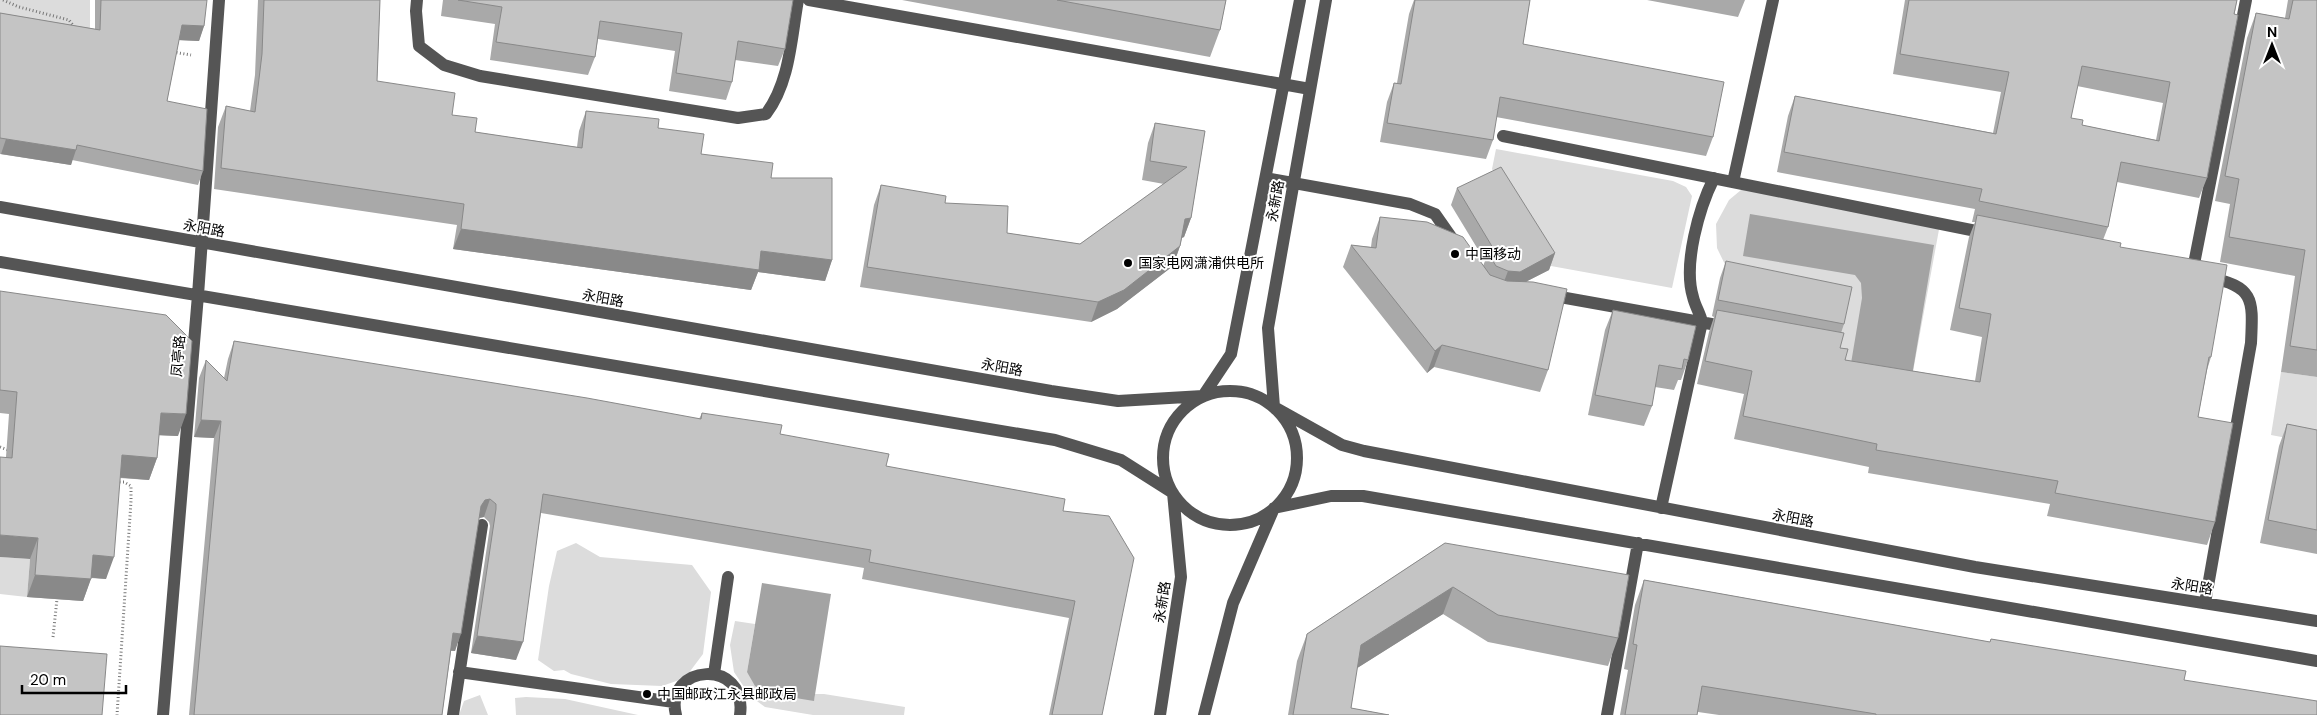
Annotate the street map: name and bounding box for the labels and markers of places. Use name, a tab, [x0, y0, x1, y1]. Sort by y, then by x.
place label: 中国移动	[1465, 245, 1521, 263]
marker: 中国移动	[1449, 248, 1461, 260]
place label: 国家电网潇浦供电所	[1138, 254, 1264, 272]
marker: 国家电网潇浦供电所	[1122, 257, 1134, 269]
place label: 中国邮政江永县邮政局	[657, 685, 797, 703]
marker: 中国邮政江永县邮政局	[641, 688, 653, 700]

